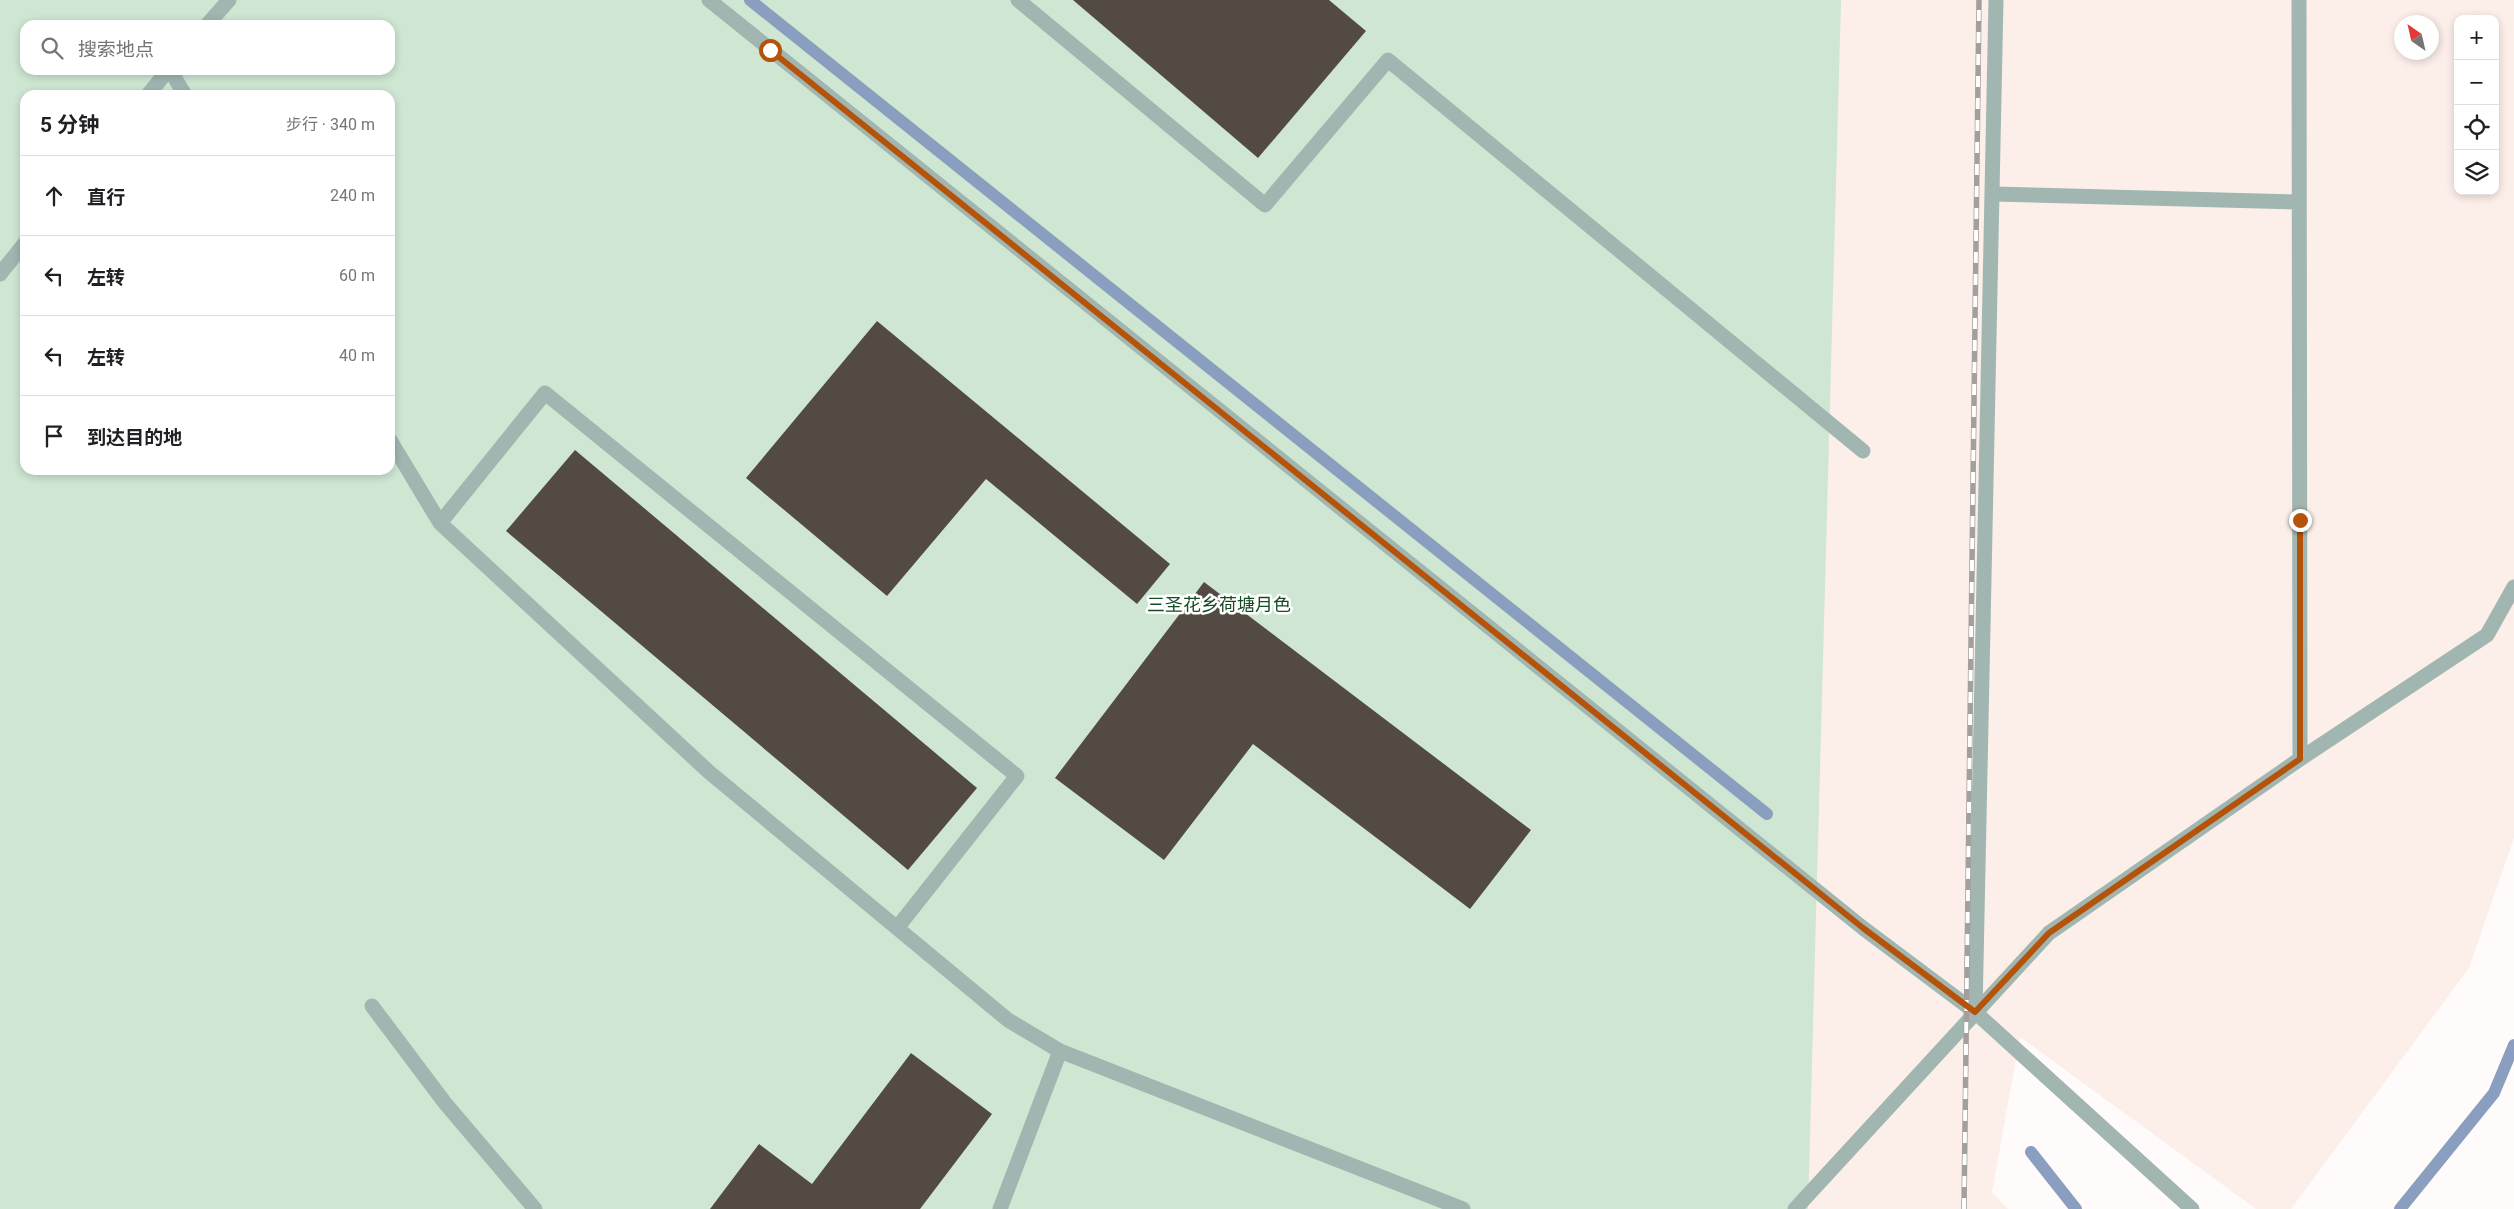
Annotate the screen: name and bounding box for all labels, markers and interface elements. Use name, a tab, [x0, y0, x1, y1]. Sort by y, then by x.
north arrow	[2394, 15, 2439, 60]
map controls	[2454, 15, 2499, 195]
button: +	[2454, 15, 2499, 60]
search box	[20, 20, 395, 75]
icon: search	[38, 34, 66, 62]
text: 搜索地点	[78, 38, 154, 61]
route start	[759, 39, 782, 62]
button: −	[2454, 60, 2499, 105]
button: locate	[2454, 105, 2499, 150]
text: 5 分钟	[40, 113, 99, 137]
text: 步行 · 340 m	[286, 115, 375, 134]
button: layers	[2454, 150, 2499, 195]
icon: ahead	[40, 182, 68, 210]
text: 直行	[87, 186, 125, 209]
text: 240 m	[330, 186, 375, 205]
icon: left	[40, 262, 68, 290]
text: 左转	[87, 266, 125, 289]
text: 60 m	[339, 266, 375, 285]
icon: left	[40, 342, 68, 370]
text: 左转	[87, 346, 125, 369]
text: 40 m	[339, 346, 375, 365]
icon: arrive	[40, 422, 68, 450]
text: 到达目的地	[87, 426, 182, 449]
route end	[2289, 509, 2312, 532]
park label: 三圣花乡荷塘月色	[1147, 594, 1291, 615]

